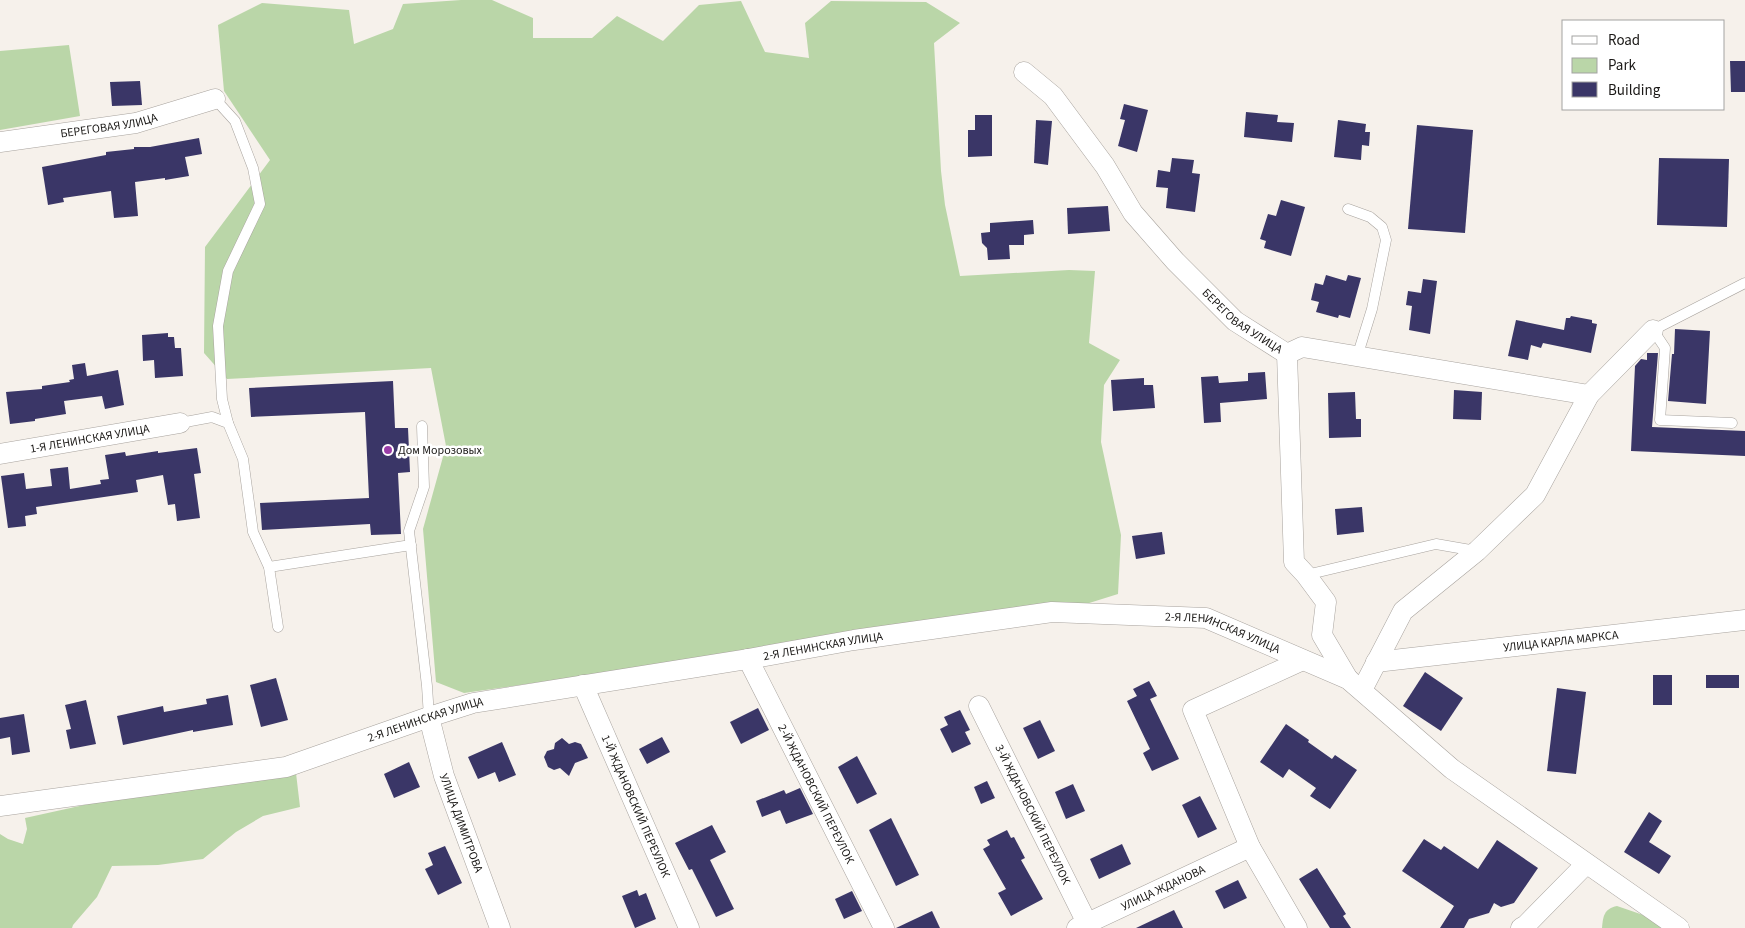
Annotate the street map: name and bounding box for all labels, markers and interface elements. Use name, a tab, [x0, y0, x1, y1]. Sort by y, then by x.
legend	[1562, 20, 1725, 110]
text: Road	[1608, 30, 1640, 51]
text: Park	[1608, 55, 1637, 76]
text: Building	[1608, 80, 1661, 101]
street label: БЕРЕГОВАЯ УЛИЦА	[59, 109, 160, 142]
street label: БЕРЕГОВАЯ УЛИЦА	[1198, 285, 1286, 358]
street label: 1-Я ЛЕНИНСКАЯ УЛИЦА	[29, 420, 151, 458]
place label: Дом Морозовых	[398, 442, 483, 459]
marker: Дом Морозовых	[382, 444, 394, 456]
street label: 2-Я ЛЕНИНСКАЯ УЛИЦА	[1165, 608, 1283, 658]
street label: УЛИЦА КАРЛА МАРКСА	[1502, 626, 1620, 656]
street label: 2-Я ЛЕНИНСКАЯ УЛИЦА	[762, 628, 885, 665]
street label: 2-Я ЛЕНИНСКАЯ УЛИЦА	[365, 693, 485, 747]
street label: 2-Й ЖДАНОВСКИЙ ПЕРЕУЛОК	[773, 721, 858, 867]
street label: 1-Й ЖДАНОВСКИЙ ПЕРЕУЛОК	[597, 732, 674, 880]
street label: 3-Й ЖДАНОВСКИЙ ПЕРЕУЛОК	[990, 742, 1074, 887]
street label: УЛИЦА ДИМИТРОВА	[435, 771, 487, 876]
street label: УЛИЦА ЖДАНОВА	[1118, 861, 1209, 915]

